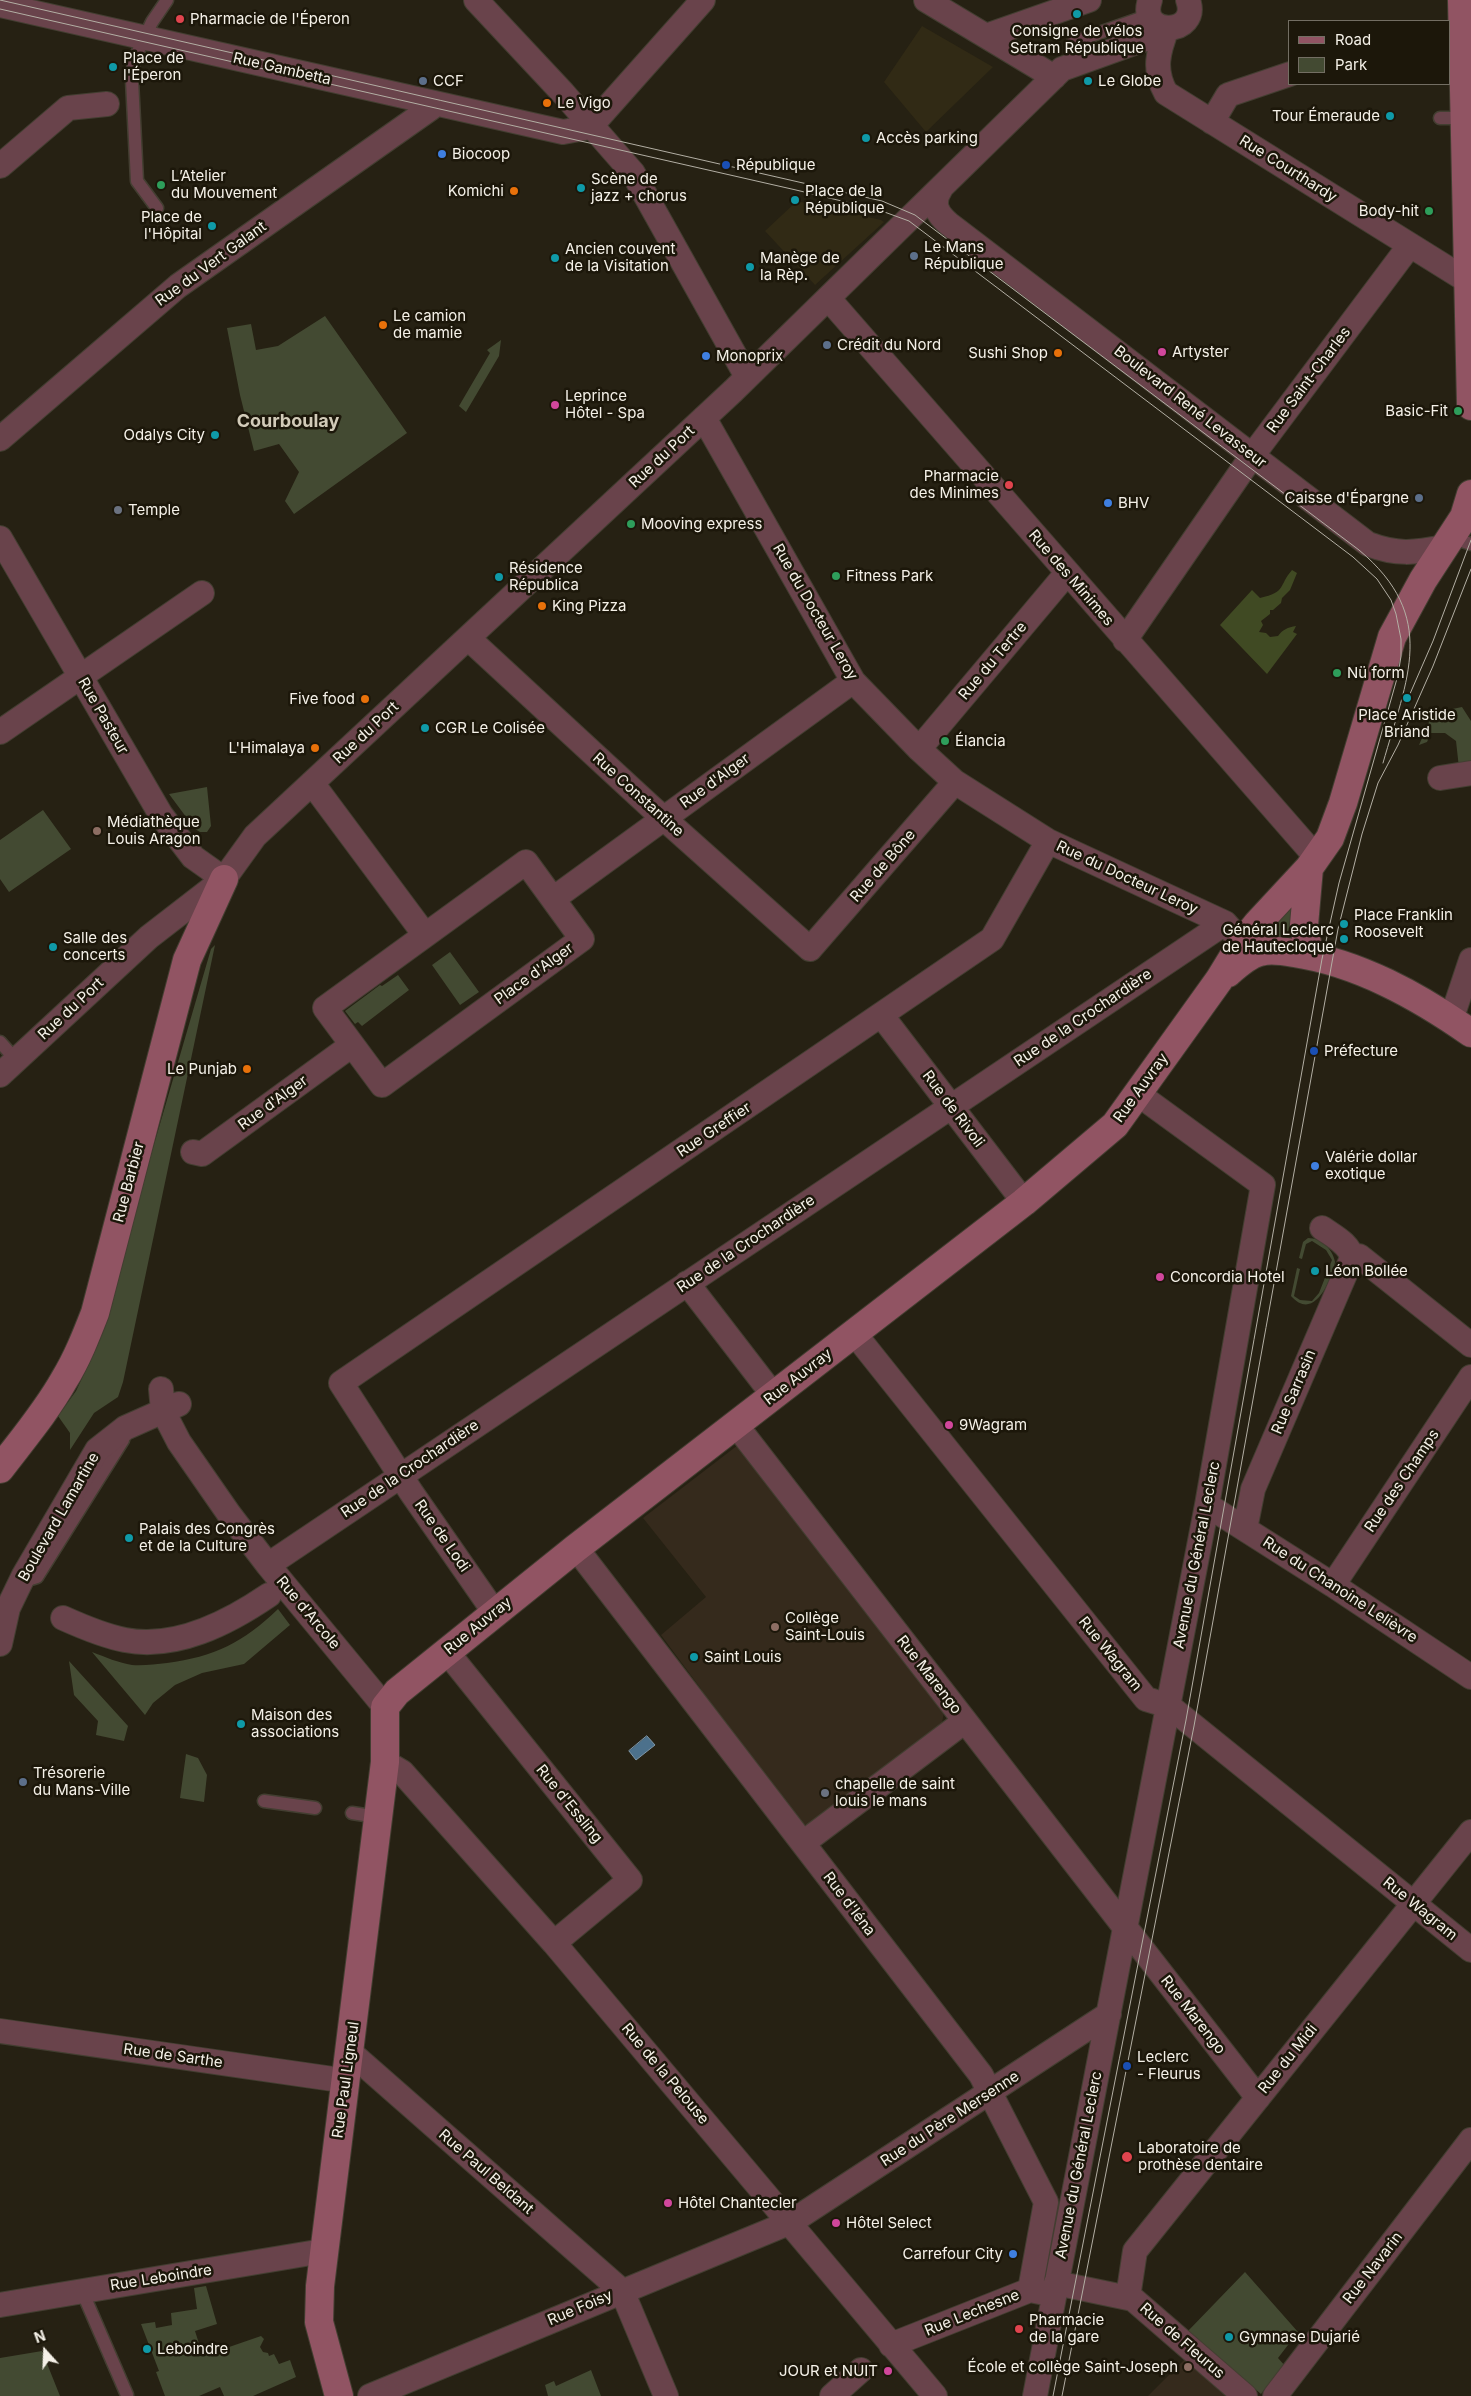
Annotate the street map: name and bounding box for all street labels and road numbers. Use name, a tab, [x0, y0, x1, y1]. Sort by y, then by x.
street label: Rue Gambetta	[231, 49, 333, 89]
street label: Rue Courthardy	[1236, 132, 1340, 206]
street label: Rue du Vert Galant	[152, 218, 270, 310]
street label: Rue Saint-Charles	[1263, 323, 1355, 437]
street label: Boulevard René Levasseur	[1110, 342, 1270, 472]
street label: Rue du Port	[625, 422, 699, 492]
street label: Rue des Minimes	[1025, 526, 1117, 630]
street label: Rue du Docteur Leroy	[769, 541, 861, 683]
street label: Rue du Tertre	[955, 618, 1031, 704]
street label: Rue Pasteur	[74, 675, 132, 757]
street label: Rue du Port	[329, 698, 403, 768]
street label: Rue Constantine	[589, 749, 687, 841]
street label: Rue d'Alger	[677, 750, 753, 812]
street label: Rue de Bône	[847, 826, 919, 906]
street label: Rue du Docteur Leroy	[1053, 837, 1201, 919]
street label: Place d'Alger	[491, 939, 577, 1009]
street label: Rue de la Crochardière	[1011, 965, 1155, 1071]
street label: Rue du Port	[34, 974, 108, 1044]
street label: Rue Auvray	[1110, 1050, 1172, 1126]
street label: Rue de Rivoli	[918, 1067, 988, 1151]
street label: Rue d'Alger	[235, 1072, 311, 1134]
street label: Rue Greffier	[674, 1099, 754, 1161]
street label: Rue Barbier	[110, 1140, 148, 1224]
street label: Rue de la Crochardière	[674, 1191, 818, 1297]
street label: Rue Auvray	[760, 1345, 836, 1409]
street label: Rue Sarrasin	[1268, 1347, 1320, 1437]
street label: Rue de la Crochardière	[338, 1416, 482, 1522]
street label: Rue des Champs	[1361, 1426, 1443, 1536]
street label: Boulevard Lamartine	[15, 1449, 103, 1585]
street label: Avenue du Général Leclerc	[1170, 1460, 1224, 1650]
street label: Rue de Lodi	[411, 1496, 473, 1576]
street label: Rue du Chanoine Lelièvre	[1259, 1533, 1421, 1647]
street label: Rue d'Arcole	[272, 1573, 344, 1653]
street label: Rue Auvray	[441, 1593, 515, 1659]
street label: Rue Wagram	[1075, 1613, 1145, 1695]
street label: Rue Marengo	[893, 1632, 965, 1718]
street label: Rue d'Essling	[532, 1761, 606, 1847]
street label: Rue d'Iéna	[819, 1869, 879, 1939]
street label: Rue Wagram	[1379, 1874, 1461, 1944]
street label: Rue Marengo	[1157, 1972, 1229, 2058]
street label: Rue de la Pelouse	[618, 2020, 712, 2128]
street label: Rue Paul Ligneul	[329, 2021, 363, 2139]
street label: Rue du Midi	[1255, 2021, 1321, 2097]
street label: Rue de Sarthe	[122, 2040, 224, 2072]
street label: Rue du Père Mersenne	[877, 2067, 1023, 2171]
street label: Avenue du Général Leclerc	[1052, 2070, 1106, 2260]
street label: Rue Paul Beldant	[435, 2126, 537, 2218]
street label: Rue Navarin	[1339, 2229, 1407, 2307]
street label: Rue Leboindre	[109, 2261, 213, 2295]
street label: Rue Foisy	[545, 2286, 615, 2330]
street label: Rue Lechesne	[922, 2286, 1022, 2340]
street label: Rue de Fleurus	[1136, 2299, 1228, 2383]

